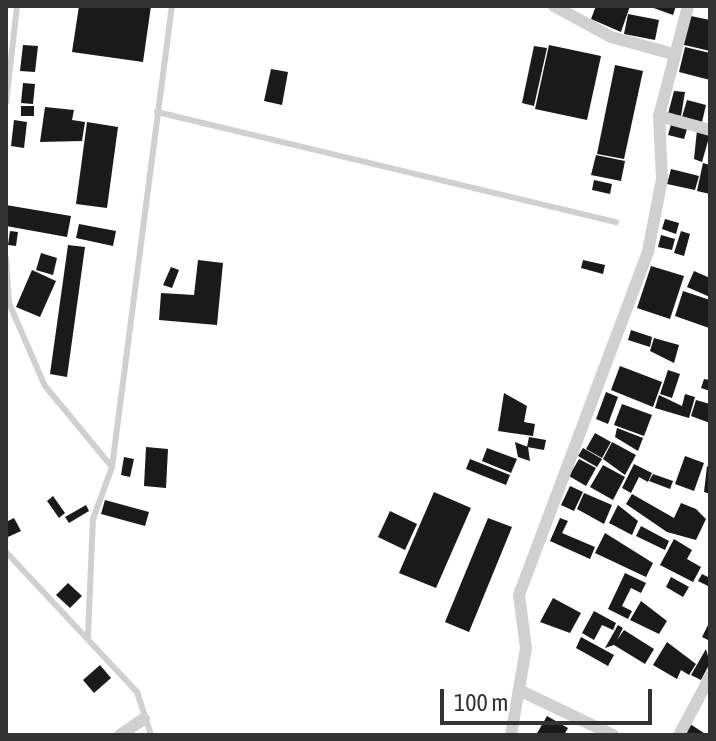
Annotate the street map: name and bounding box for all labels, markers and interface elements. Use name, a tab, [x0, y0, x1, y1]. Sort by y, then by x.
scale bar	[444, 673, 656, 723]
text: 100 m	[454, 689, 508, 716]

